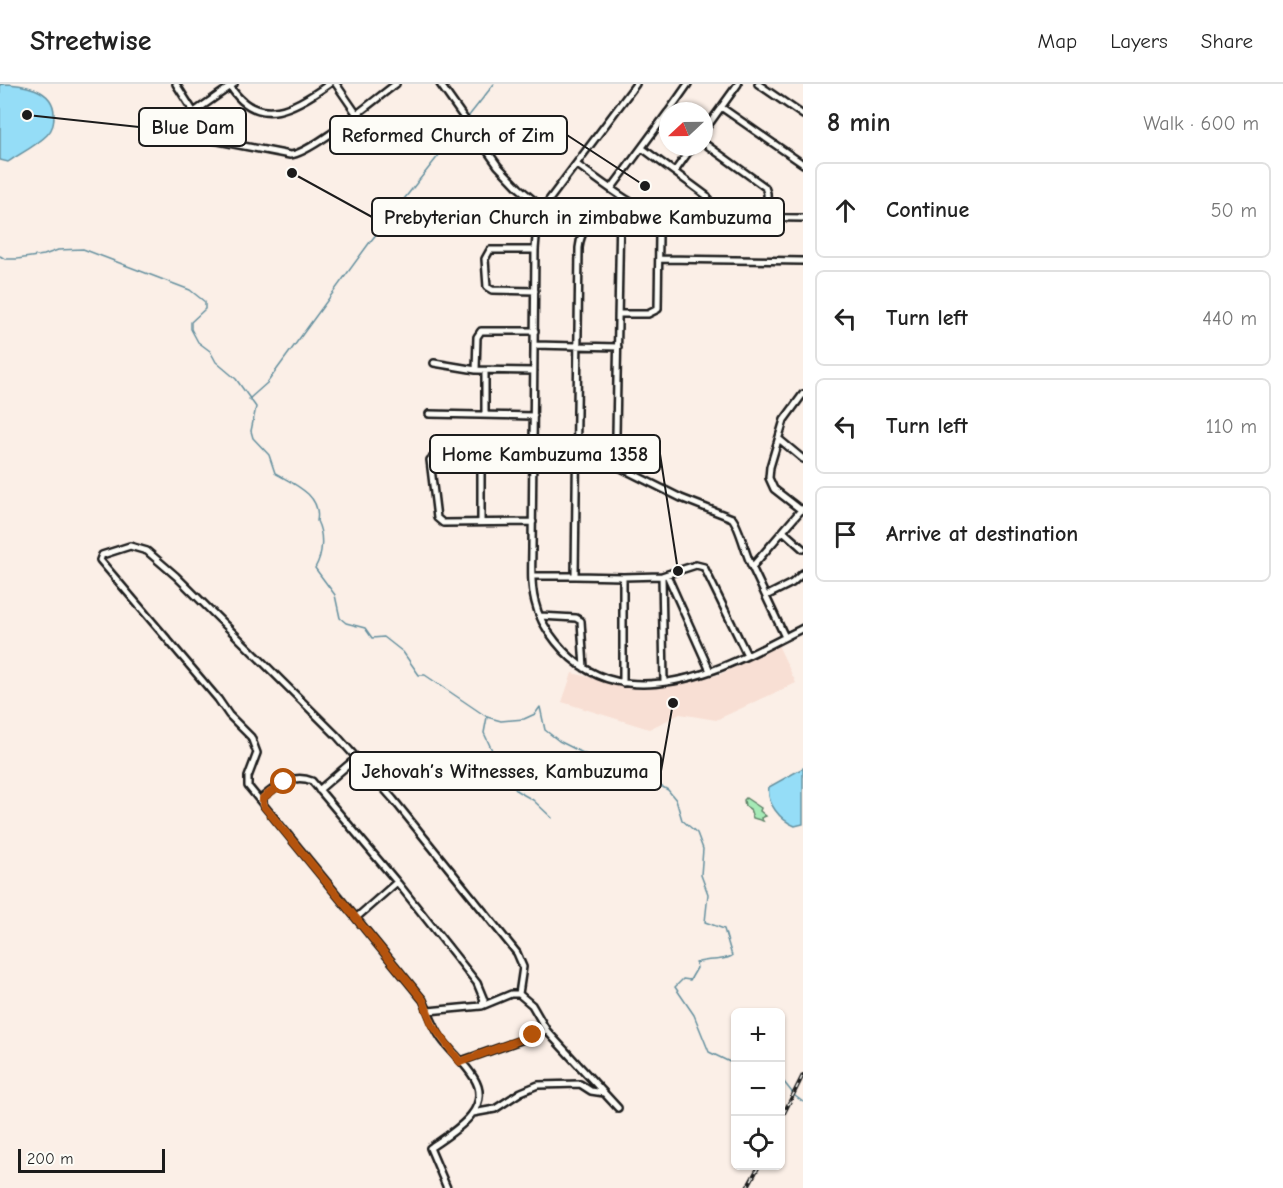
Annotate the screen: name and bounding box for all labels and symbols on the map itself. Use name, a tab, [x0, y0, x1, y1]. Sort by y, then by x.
north arrow	[659, 102, 713, 156]
callout: Blue Dam	[139, 108, 246, 146]
text: Blue Dam	[152, 116, 234, 139]
callout: Reformed Church of Zim	[330, 116, 567, 154]
text: Reformed Church of Zim	[342, 124, 554, 147]
callout: Prebyterian Church in zimbabwe Kambuzuma	[372, 198, 784, 236]
text: Prebyterian Church in zimbabwe Kambuzuma	[384, 206, 772, 229]
callout: Home Kambuzuma 1358	[430, 435, 660, 473]
text: Home Kambuzuma 1358	[442, 443, 648, 466]
callout: Jehovah’s Witnesses, Kambuzuma	[350, 752, 661, 790]
text: Jehovah’s Witnesses, Kambuzuma	[361, 760, 649, 783]
route start	[270, 768, 296, 794]
route end	[519, 1021, 545, 1047]
scale bar	[18, 1146, 165, 1174]

